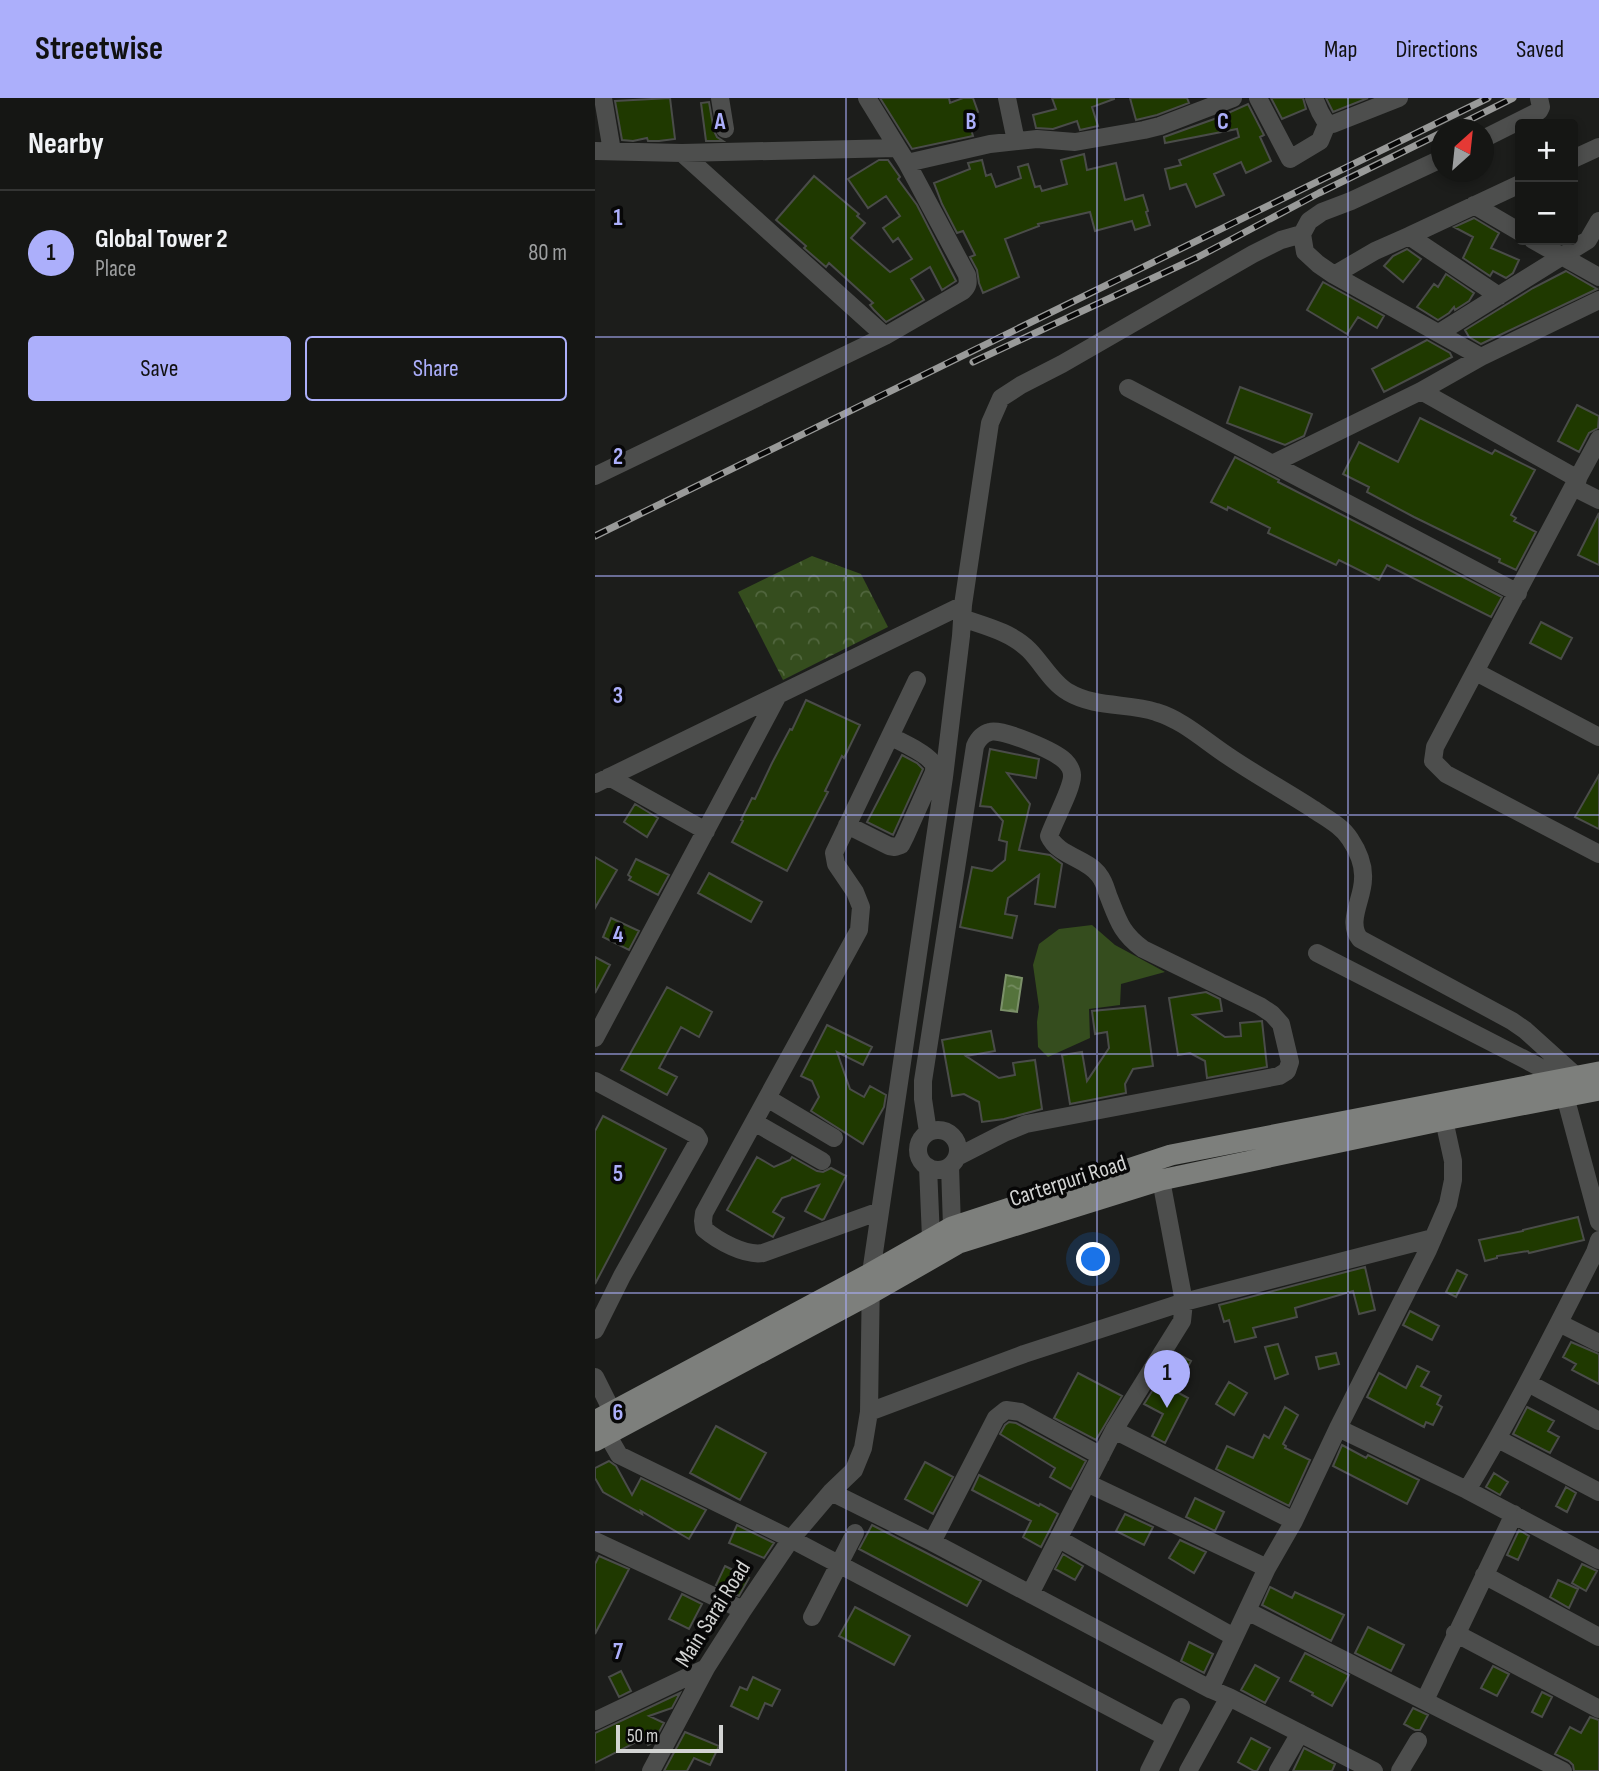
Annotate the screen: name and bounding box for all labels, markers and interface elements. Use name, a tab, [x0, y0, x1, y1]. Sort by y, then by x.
text: Streetwise	[35, 29, 163, 69]
text: Map	[1324, 35, 1357, 64]
text: Directions	[1395, 35, 1478, 64]
text: Saved	[1516, 35, 1564, 64]
text: A	[714, 108, 727, 136]
text: B	[966, 108, 977, 136]
text: C	[1217, 108, 1229, 136]
north arrow	[1431, 119, 1494, 182]
map controls	[1515, 119, 1578, 245]
button: +	[1515, 119, 1578, 182]
text: Nearby	[28, 126, 104, 162]
button: −	[1515, 182, 1578, 245]
text: 1	[613, 204, 623, 232]
text: Global Tower 2	[95, 224, 228, 255]
text: 1	[46, 239, 56, 267]
text: 80 m	[528, 239, 567, 267]
text: Place	[95, 255, 136, 283]
button: Save	[28, 336, 291, 401]
button: Share	[305, 336, 567, 401]
text: 2	[613, 443, 623, 471]
text: 3	[613, 682, 623, 710]
text: 4	[613, 921, 624, 949]
street label: Carterpuri Road	[1006, 1149, 1130, 1213]
text: 5	[613, 1160, 623, 1188]
your location	[1076, 1242, 1110, 1276]
pin: 1	[1144, 1350, 1190, 1408]
text: 6	[613, 1399, 623, 1427]
street label: Main Sarai Road	[669, 1556, 757, 1672]
text: 7	[613, 1638, 623, 1666]
scale bar	[616, 1722, 723, 1754]
text: 50 m	[627, 1725, 658, 1748]

